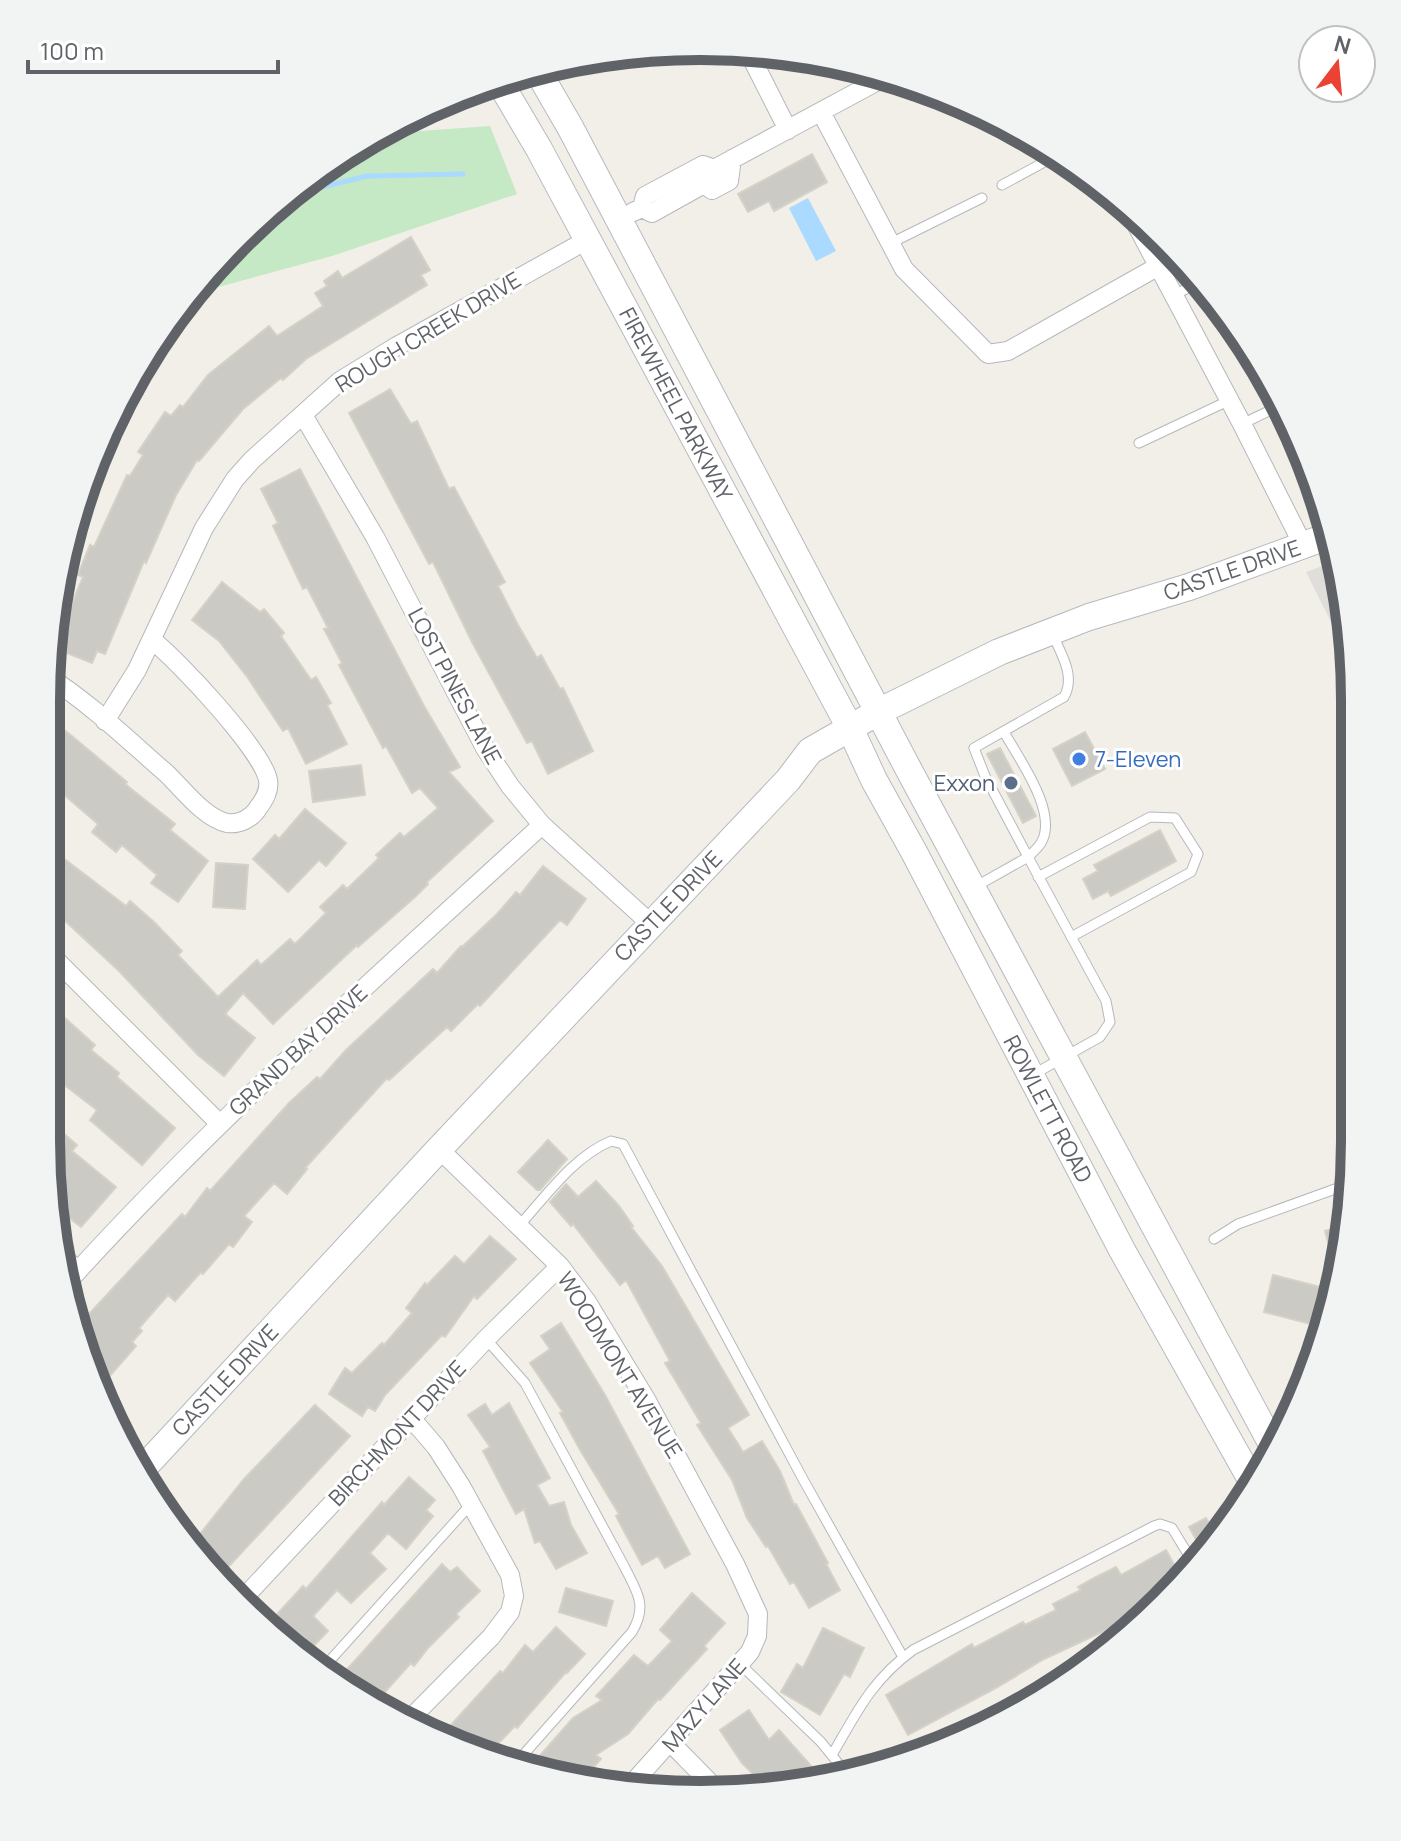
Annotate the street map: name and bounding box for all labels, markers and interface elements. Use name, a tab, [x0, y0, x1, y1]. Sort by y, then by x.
scale bar	[28, 24, 278, 74]
north arrow	[1297, 24, 1377, 104]
text: N	[1331, 28, 1354, 61]
text: 100 m	[40, 34, 104, 67]
street label: ROUGH CREEK DRIVE	[330, 265, 526, 399]
street label: FIREWHEEL PARKWAY	[612, 302, 740, 507]
street label: CASTLE DRIVE	[1159, 532, 1305, 608]
street label: LOST PINES LANE	[401, 602, 509, 770]
place label: 7-Eleven	[1095, 744, 1181, 774]
marker: 7-Eleven	[1070, 750, 1088, 768]
place label: Exxon	[934, 768, 995, 798]
marker: Exxon	[1002, 774, 1020, 792]
street label: CASTLE DRIVE	[607, 844, 729, 968]
street label: GRAND BAY DRIVE	[222, 978, 374, 1122]
street label: ROWLETT ROAD	[997, 1030, 1099, 1188]
street label: WOODMONT AVENUE	[550, 1266, 690, 1464]
street label: CASTLE DRIVE	[165, 1317, 285, 1443]
street label: BIRCHMONT DRIVE	[322, 1354, 472, 1512]
street label: MAZY LANE	[655, 1652, 753, 1758]

